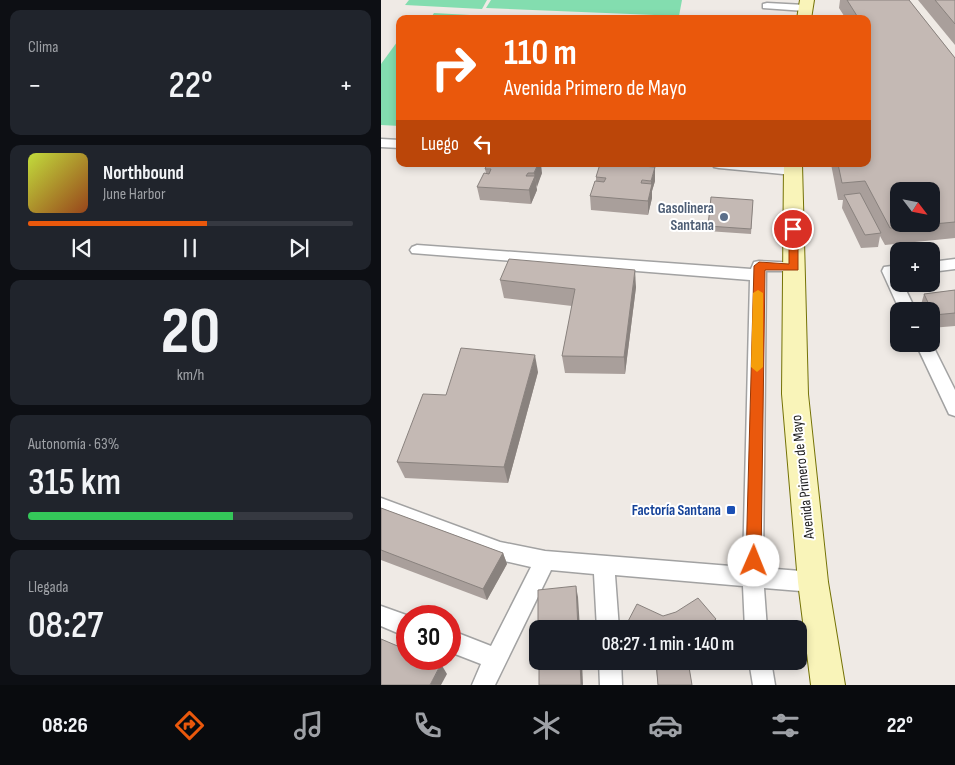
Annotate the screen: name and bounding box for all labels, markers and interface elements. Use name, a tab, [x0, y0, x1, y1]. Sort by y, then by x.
text: 110 m	[504, 32, 577, 75]
icon: right	[421, 35, 486, 100]
text: Clima	[28, 38, 58, 57]
text: 22°	[168, 63, 213, 108]
text: −	[28, 69, 42, 102]
text: +	[339, 69, 353, 102]
text: Avenida Primero de Mayo	[504, 75, 687, 102]
icon: left	[469, 130, 497, 158]
text: Luego	[421, 133, 459, 156]
text: Northbound	[103, 162, 184, 185]
north arrow	[890, 182, 940, 232]
map controls	[890, 182, 940, 352]
text: June Harbor	[103, 185, 166, 204]
place label: Gasolinera Santana	[658, 199, 714, 235]
pin	[772, 208, 814, 250]
marker: Gasolinera Santana	[718, 211, 730, 223]
icon: arrive	[779, 215, 807, 243]
icon: previous	[68, 234, 96, 262]
icon: pause	[176, 234, 204, 262]
icon: next	[285, 234, 313, 262]
button: +	[890, 242, 940, 292]
text: 20	[161, 294, 220, 372]
button: −	[890, 302, 940, 352]
text: km/h	[177, 366, 204, 385]
street label: Avenida Primero de Mayo	[787, 414, 819, 541]
text: Autonomía · 63%	[28, 435, 119, 454]
text: 315 km	[28, 460, 121, 505]
place label: Factoría Santana	[632, 501, 721, 520]
marker: Factoría Santana	[725, 504, 737, 516]
position arrow	[727, 534, 779, 586]
text: Llegada	[28, 578, 69, 597]
text: 08:27	[28, 603, 103, 648]
speed limit sign: 30	[396, 605, 461, 670]
text: 08:27 · 1 min · 140 m	[602, 633, 734, 656]
icon: directions	[172, 708, 207, 743]
icon: music	[291, 708, 326, 743]
icon: phone	[410, 708, 445, 743]
icon: climate	[529, 708, 564, 743]
icon: car	[648, 708, 683, 743]
icon: filters	[768, 708, 803, 743]
text: 08:26	[42, 712, 88, 739]
text: 22°	[887, 712, 913, 739]

